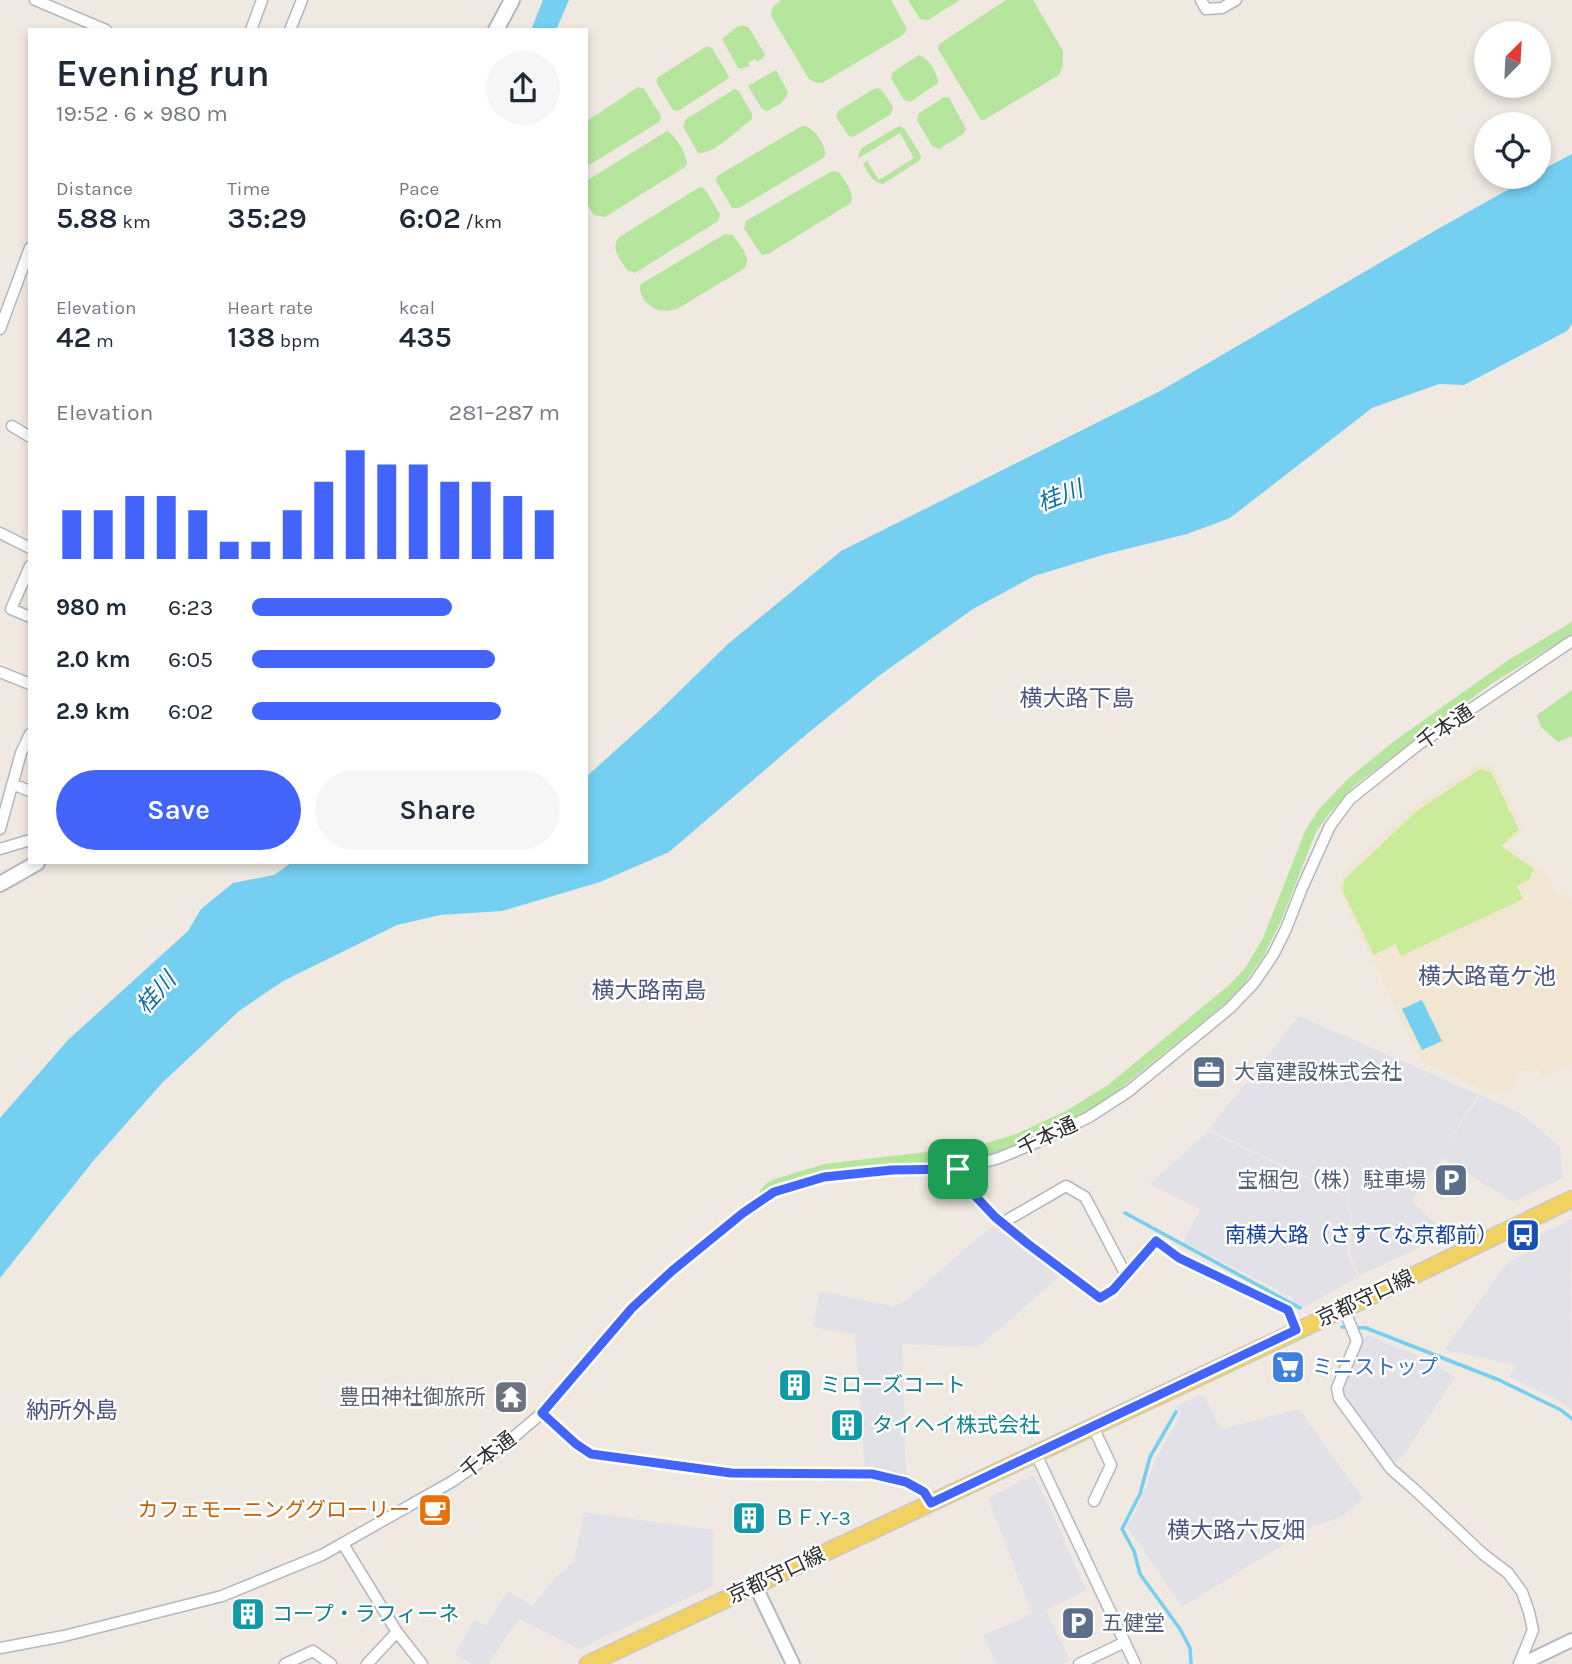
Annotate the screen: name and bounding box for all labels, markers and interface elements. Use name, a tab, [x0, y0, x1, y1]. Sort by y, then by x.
north arrow	[1474, 21, 1550, 98]
map controls	[1474, 21, 1551, 189]
text: Evening run	[56, 51, 270, 96]
button: share	[486, 51, 560, 125]
text: 19:52 · 6 × 980 m	[56, 100, 228, 127]
button: locate	[1474, 112, 1551, 189]
text: Distance	[56, 178, 133, 200]
text: Time	[227, 178, 270, 200]
text: Pace	[399, 178, 439, 200]
text: 5.88	[56, 200, 118, 236]
text: 35:29	[227, 200, 307, 236]
text: 6:02	[399, 200, 461, 236]
text: km	[118, 211, 151, 233]
text: /km	[461, 211, 502, 233]
text: Elevation	[56, 297, 136, 319]
text: Heart rate	[227, 297, 313, 319]
text: kcal	[399, 297, 435, 319]
text: 42	[56, 319, 92, 355]
text: 138	[227, 319, 275, 355]
text: 435	[399, 319, 452, 355]
text: m	[92, 330, 114, 352]
text: bpm	[275, 330, 320, 352]
text: Elevation	[56, 399, 153, 426]
text: 281–287 m	[449, 399, 560, 426]
water label: 桂川	[1034, 474, 1089, 517]
text: 980 m	[56, 594, 127, 621]
text: 6:23	[168, 594, 213, 621]
text: 2.0 km	[56, 646, 131, 673]
text: 6:05	[168, 646, 213, 673]
district label: 横大路下島	[1020, 685, 1135, 712]
text: 2.9 km	[56, 698, 130, 725]
text: 6:02	[168, 698, 213, 725]
street label: 千本通	[1412, 699, 1478, 755]
button: Save	[56, 770, 301, 850]
button: Share	[315, 770, 560, 850]
district label: 横大路竜ケ池	[1418, 963, 1556, 990]
water label: 桂川	[131, 965, 183, 1019]
district label: 横大路南島	[592, 977, 707, 1004]
office icon: 大富建設株式会社	[1190, 1053, 1228, 1091]
place label: 大富建設株式会社	[1234, 1060, 1402, 1084]
street label: 千本通	[1013, 1112, 1081, 1160]
pin	[928, 1139, 988, 1199]
icon: arrive	[939, 1150, 977, 1188]
parking icon: 宝梱包（株）駐車場	[1432, 1161, 1470, 1199]
place label: 宝梱包（株）駐車場	[1237, 1168, 1426, 1192]
bus stop icon: 南横大路（さすてな京都前）	[1504, 1216, 1542, 1254]
place label: 南横大路（さすてな京都前）	[1225, 1223, 1498, 1247]
street label: 京都守口線	[1312, 1265, 1418, 1331]
supermarket icon: ミニストップ	[1269, 1348, 1307, 1386]
place label: ミニストップ	[1312, 1355, 1438, 1379]
building icon: ミローズコート	[776, 1366, 814, 1404]
place label: ミローズコート	[820, 1373, 966, 1397]
temple icon: 豊田神社御旅所	[492, 1378, 530, 1416]
place label: 豊田神社御旅所	[339, 1385, 486, 1409]
district label: 納所外島	[26, 1397, 118, 1424]
building icon: タイヘイ株式会社	[828, 1406, 866, 1444]
place label: タイヘイ株式会社	[872, 1413, 1040, 1437]
street label: 千本通	[456, 1426, 520, 1484]
cafe icon: カフェモーニンググローリー	[416, 1491, 454, 1529]
place label: カフェモーニンググローリー	[137, 1498, 410, 1522]
building icon: ＢＦ.Y-3	[730, 1499, 768, 1537]
place label: ＢＦ.Y-3	[774, 1506, 851, 1530]
district label: 横大路六反畑	[1167, 1517, 1305, 1544]
street label: 京都守口線	[723, 1542, 829, 1608]
building icon: コープ・ラフィーネ	[229, 1595, 267, 1633]
place label: コープ・ラフィーネ	[272, 1602, 459, 1626]
parking icon: 五健堂	[1059, 1604, 1097, 1642]
place label: 五健堂	[1102, 1611, 1165, 1635]

